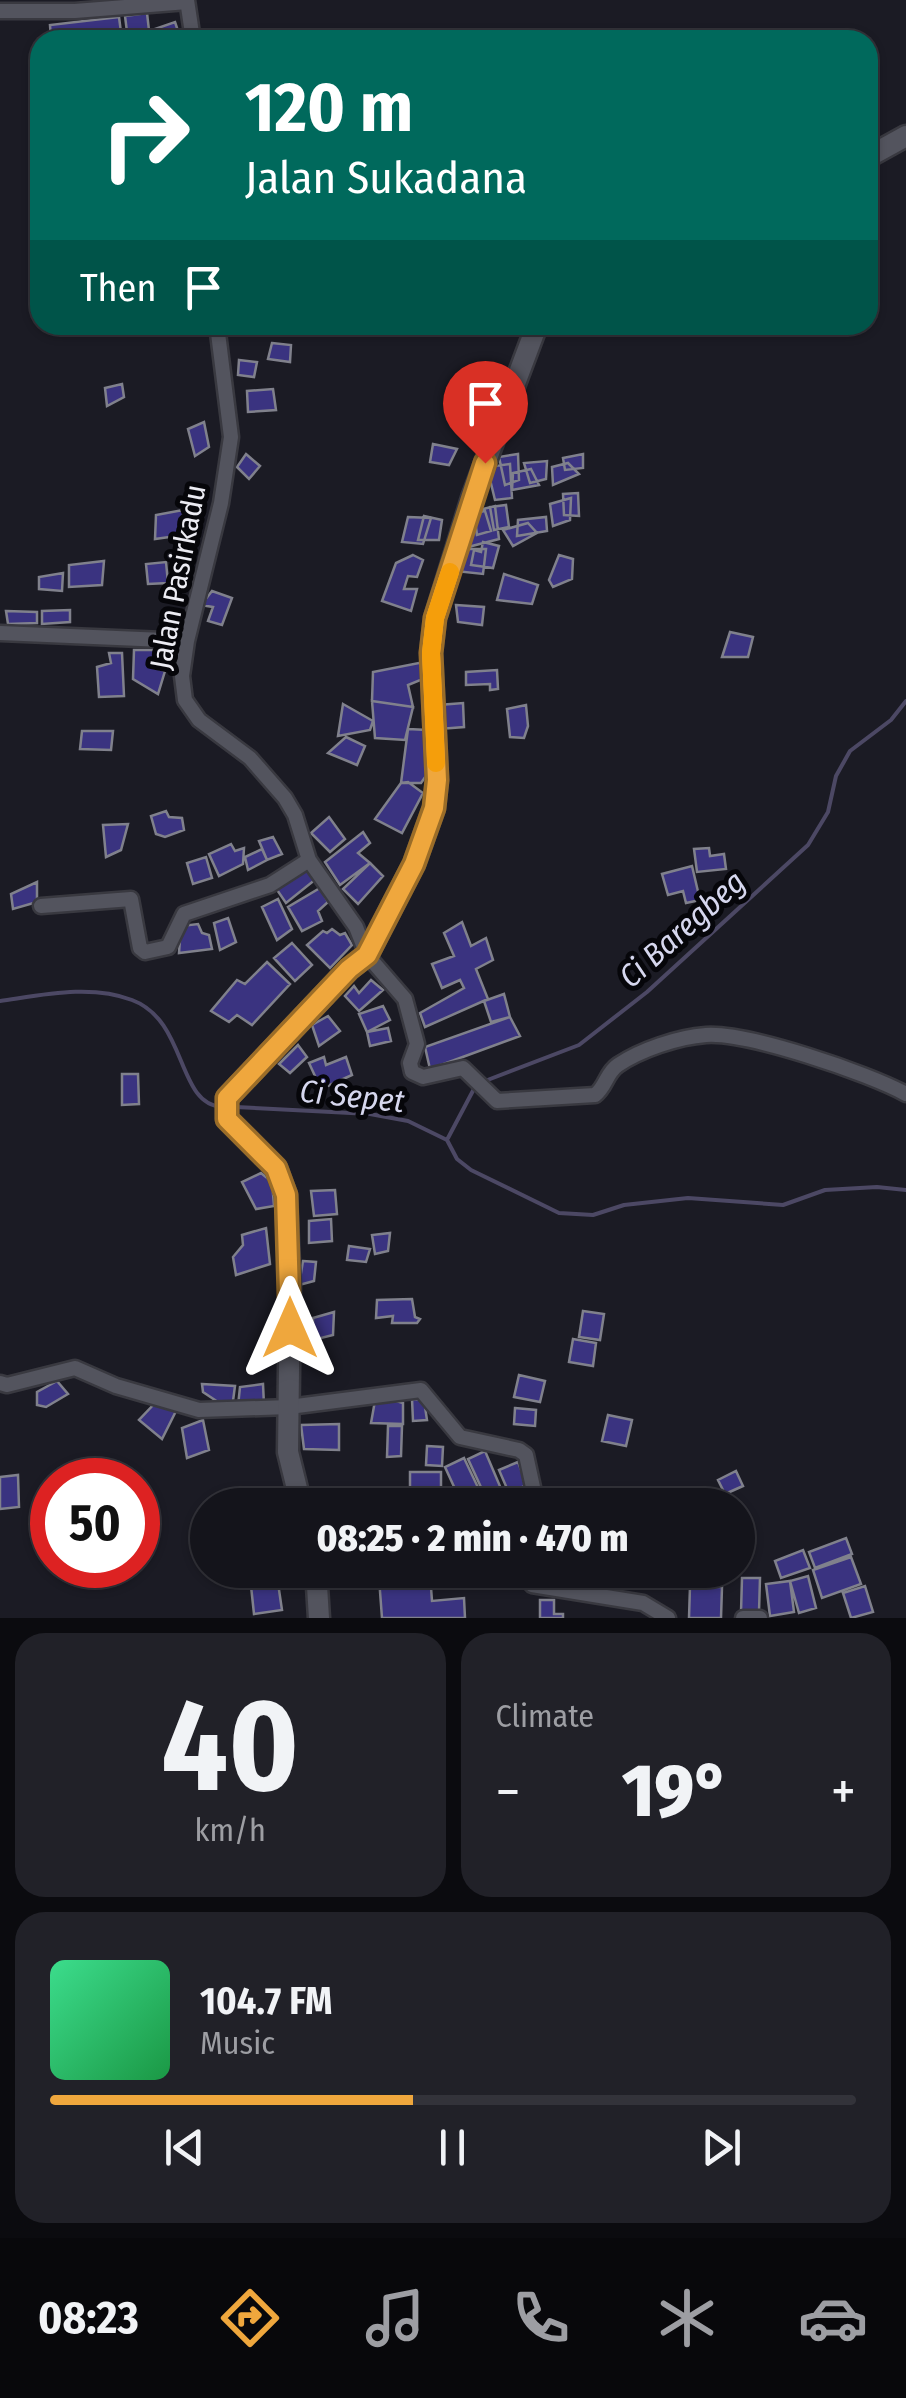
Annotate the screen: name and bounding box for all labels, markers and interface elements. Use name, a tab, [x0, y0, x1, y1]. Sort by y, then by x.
text: 120 m	[245, 66, 413, 150]
icon: right	[80, 70, 210, 200]
text: Jalan Sukadana	[245, 151, 527, 205]
icon: arrive	[176, 260, 231, 315]
text: Then	[80, 265, 156, 311]
pin	[443, 361, 528, 464]
icon: arrive	[458, 376, 513, 431]
street label: Jalan Pasirkadu	[142, 482, 214, 672]
water label: Ci Baregbeg	[611, 863, 753, 995]
water label: Ci Sepet	[298, 1072, 407, 1120]
position arrow	[238, 1276, 342, 1380]
speed limit sign: 50	[30, 1458, 160, 1588]
text: 08:25 · 2 min · 470 m	[316, 1515, 629, 1561]
text: 40	[161, 1668, 299, 1824]
text: Climate	[496, 1697, 594, 1735]
text: 19°	[622, 1746, 729, 1836]
text: −	[496, 1759, 520, 1825]
text: +	[831, 1759, 856, 1825]
text: km/h	[195, 1811, 266, 1849]
text: 104.7 FM	[200, 1978, 332, 2024]
text: Music	[200, 2024, 275, 2062]
icon: previous	[157, 2120, 212, 2175]
icon: pause	[425, 2120, 480, 2175]
icon: next	[694, 2120, 749, 2175]
icon: directions	[215, 2283, 285, 2353]
icon: music	[360, 2283, 430, 2353]
icon: phone	[506, 2283, 576, 2353]
icon: climate	[652, 2283, 722, 2353]
icon: car	[798, 2283, 868, 2353]
text: 08:23	[38, 2291, 139, 2345]

